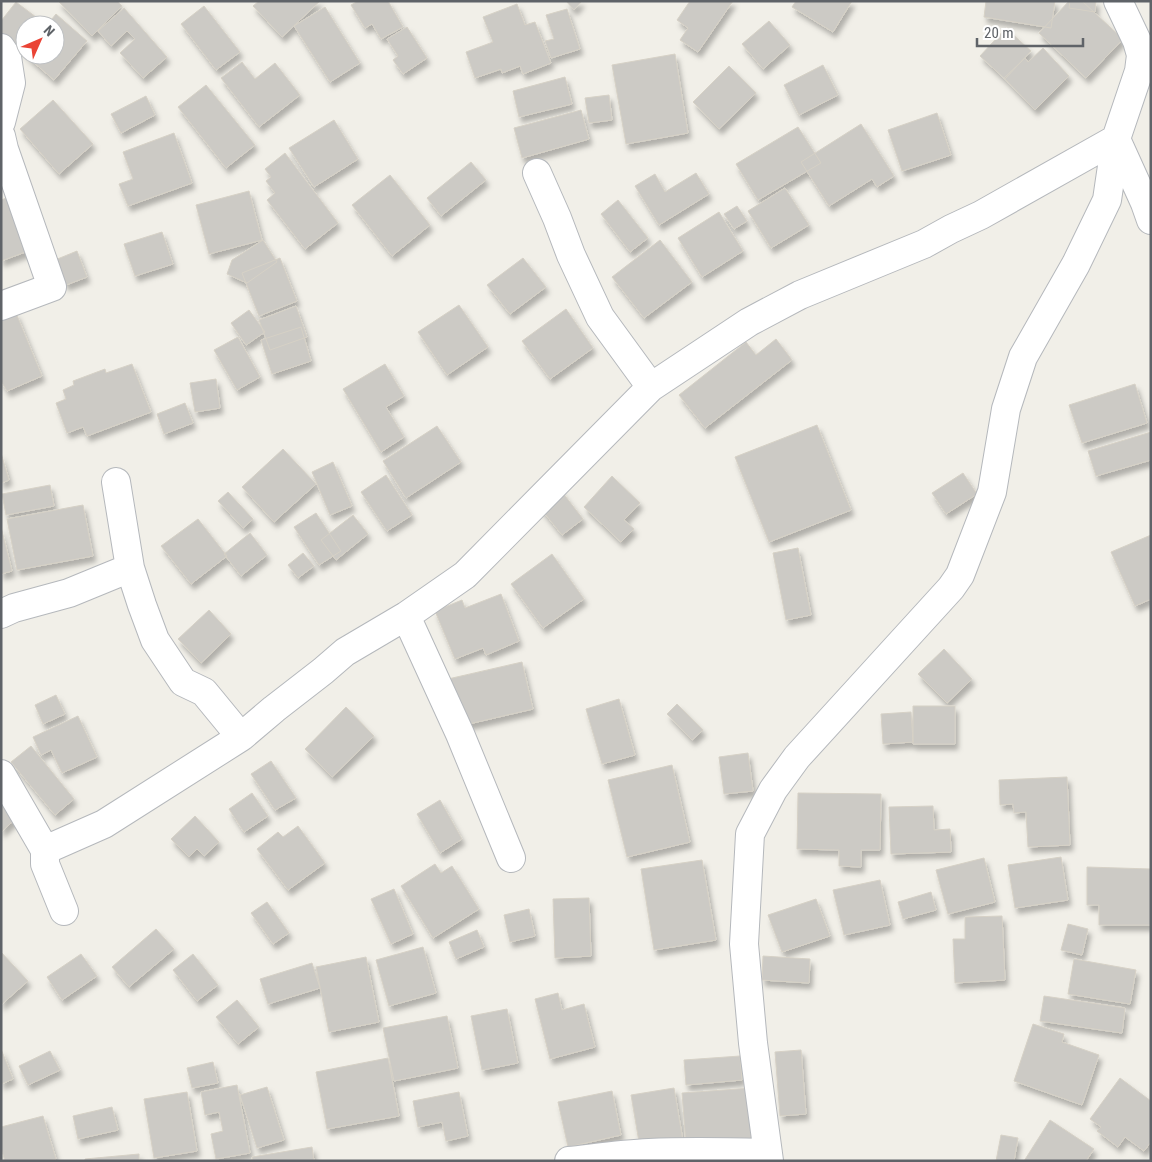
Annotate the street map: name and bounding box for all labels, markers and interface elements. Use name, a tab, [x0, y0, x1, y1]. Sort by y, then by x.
north arrow	[15, 15, 65, 65]
scale bar	[977, 15, 1083, 47]
text: N	[41, 22, 58, 39]
text: 20 m	[984, 24, 1014, 42]

